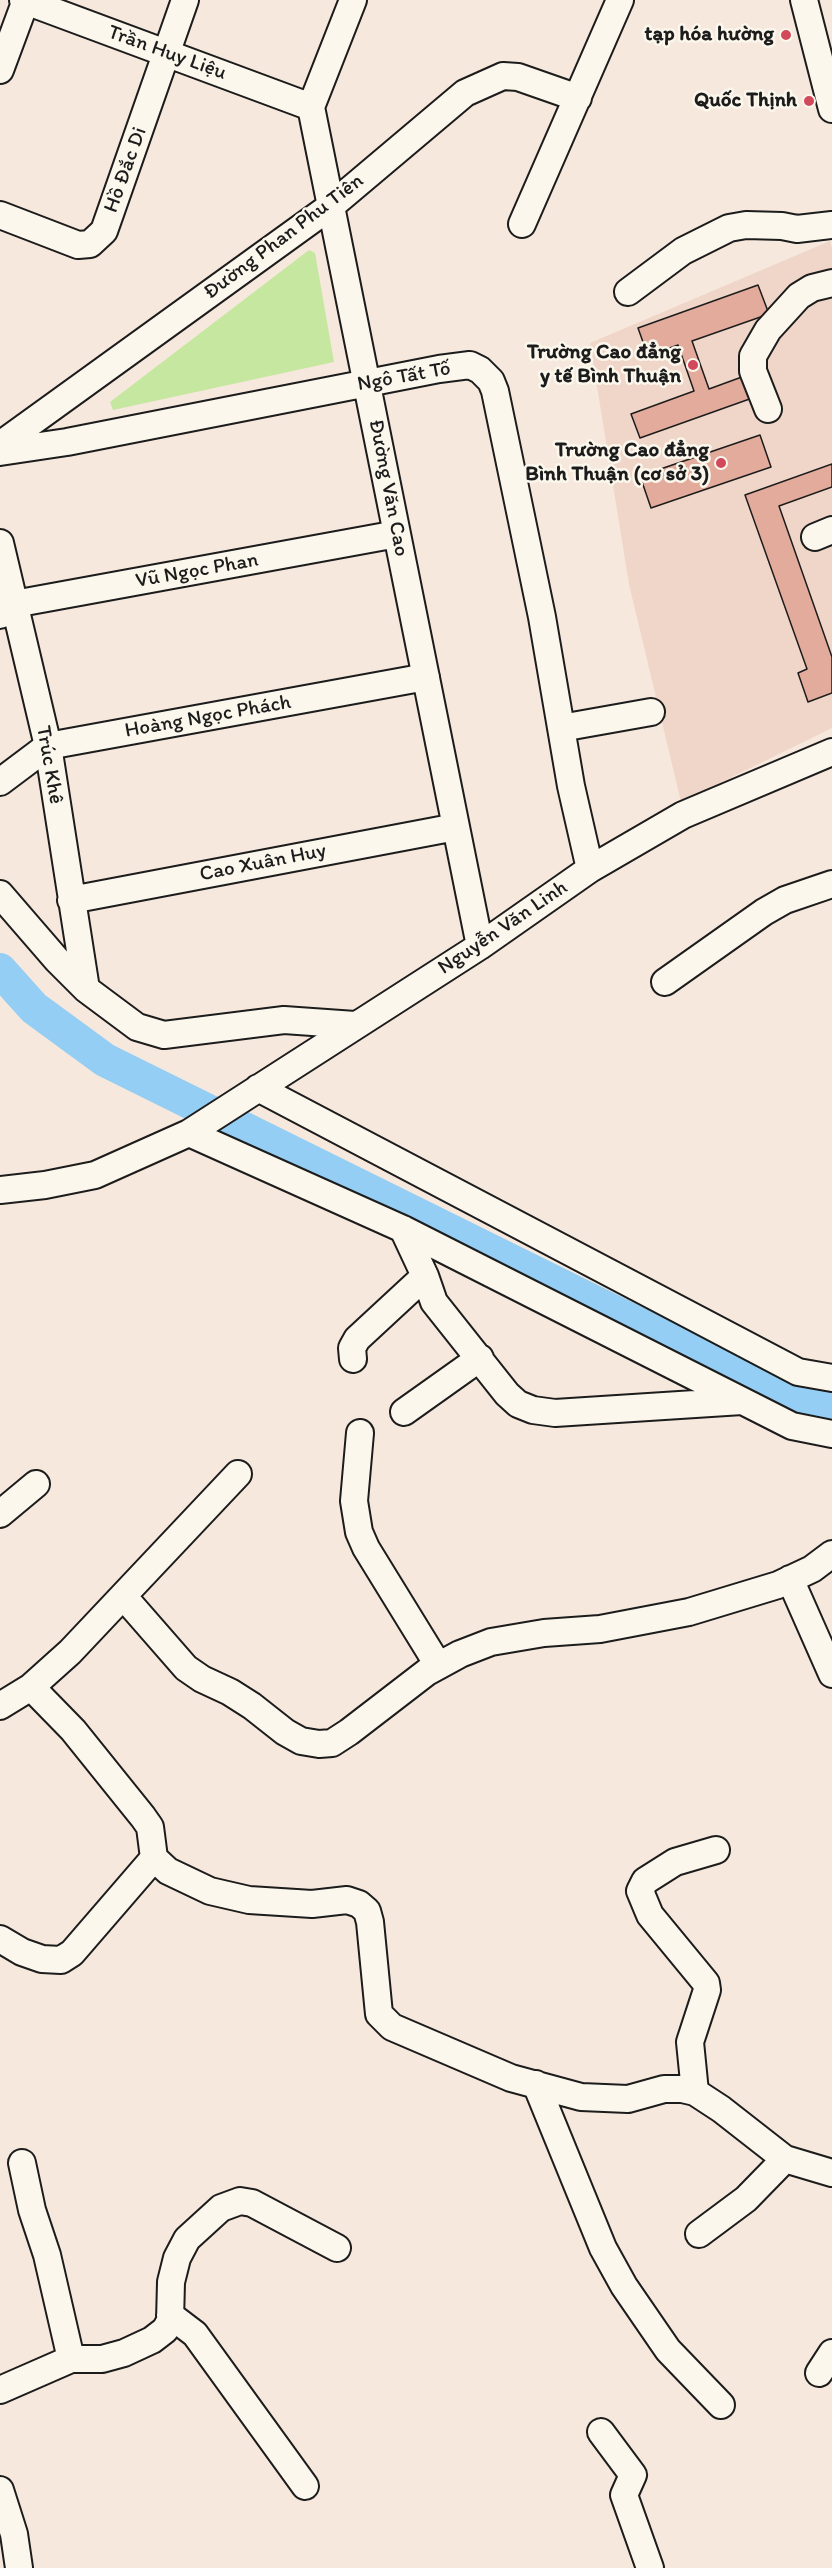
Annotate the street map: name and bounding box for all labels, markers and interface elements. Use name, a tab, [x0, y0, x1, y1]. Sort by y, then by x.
street label: Trần Huy Liệu	[104, 20, 230, 86]
place label: tạp hóa hường	[645, 22, 774, 48]
marker: tạp hóa hường	[779, 28, 793, 42]
place label: Quốc Thịnh	[694, 88, 797, 114]
marker: Quốc Thịnh	[802, 94, 816, 108]
street label: Hồ Đắc Di	[99, 124, 153, 216]
street label: Đường Phan Phu Tiên	[199, 169, 369, 305]
place label: Trường Cao đẳng y tế Bình Thuận	[527, 340, 681, 390]
street label: Ngô Tất Tố	[355, 356, 453, 398]
marker: Trường Cao đẳng y tế Bình Thuận	[686, 358, 700, 372]
street label: Đường Văn Cao	[362, 417, 414, 559]
place label: Trường Cao đẳng Bình Thuận (cơ sở 3)	[525, 438, 709, 488]
marker: Trường Cao đẳng Bình Thuận (cơ sở 3)	[714, 456, 728, 470]
street label: Vũ Ngọc Phan	[134, 548, 260, 594]
street label: Hoàng Ngọc Phách	[123, 690, 293, 744]
street label: Trúc Khê	[30, 724, 68, 806]
street label: Cao Xuân Huy	[198, 838, 328, 888]
street label: Nguyễn Văn Linh	[434, 875, 572, 981]

